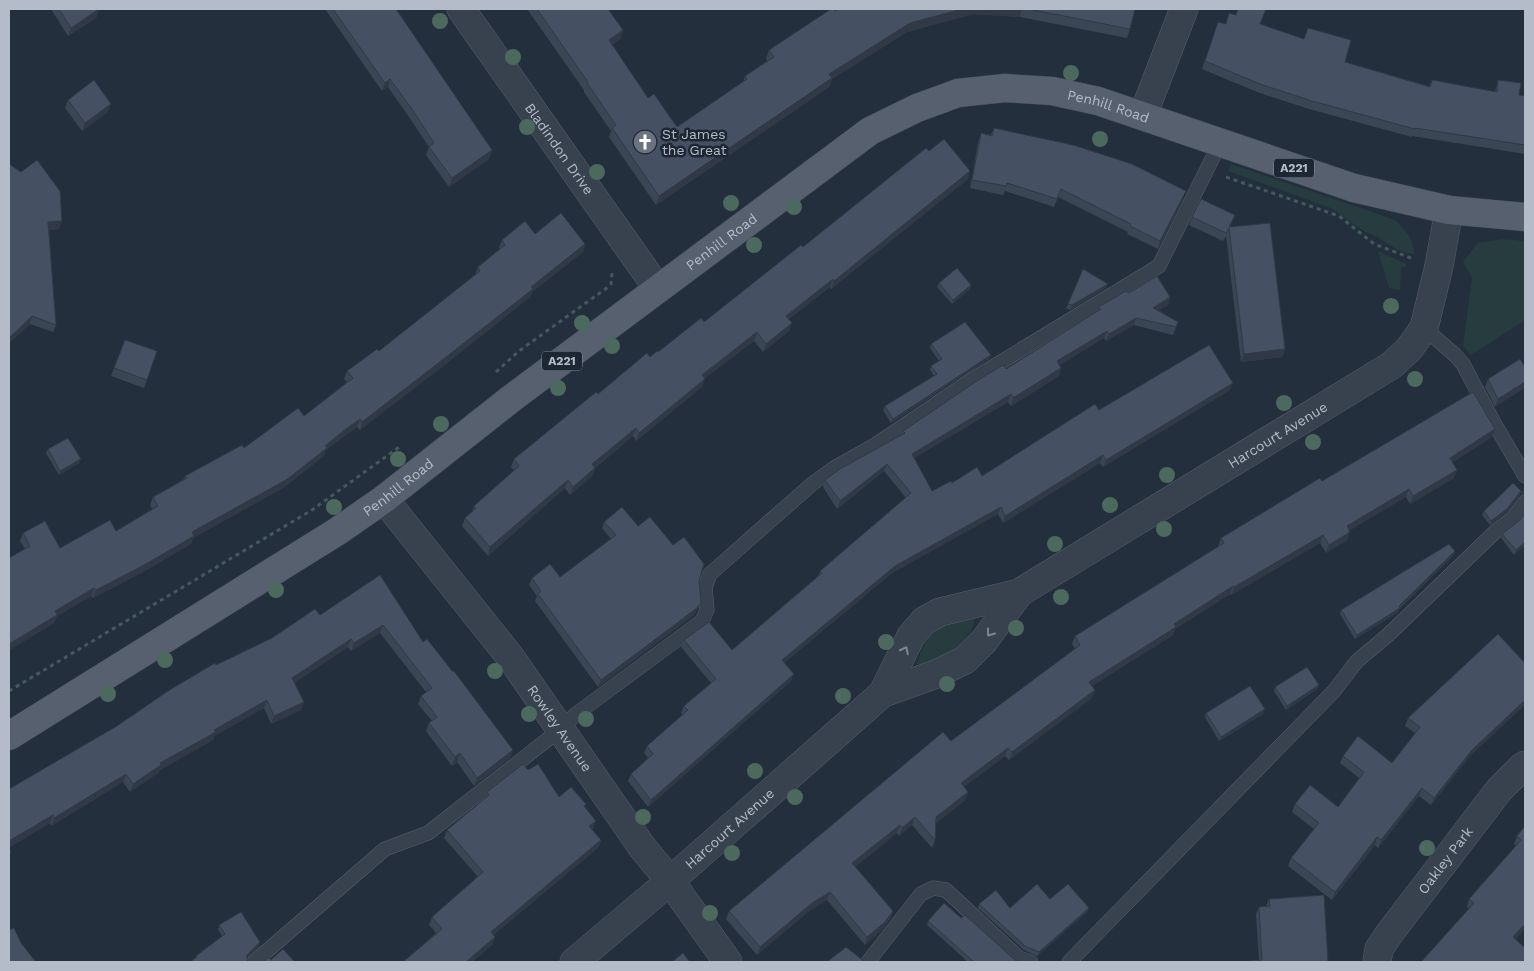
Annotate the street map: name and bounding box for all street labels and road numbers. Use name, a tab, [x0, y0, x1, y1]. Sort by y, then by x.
street label: Penhill Road	[1066, 87, 1151, 126]
street label: Bladindon Drive	[522, 100, 597, 198]
road number: A221	[1274, 158, 1314, 178]
street label: Penhill Road	[683, 210, 760, 274]
road number: A221	[542, 352, 582, 371]
street label: Harcourt Avenue	[1225, 399, 1330, 471]
street label: Penhill Road	[360, 455, 437, 519]
street label: Rowley Avenue	[524, 682, 595, 775]
street label: Harcourt Avenue	[682, 785, 777, 872]
street label: Oakley Park	[1415, 823, 1476, 897]

